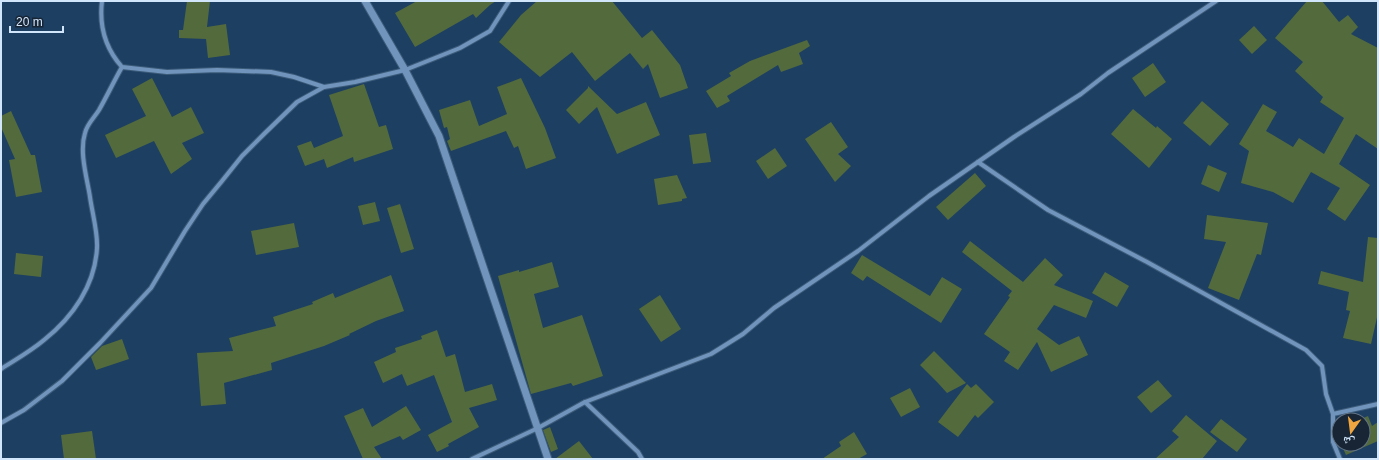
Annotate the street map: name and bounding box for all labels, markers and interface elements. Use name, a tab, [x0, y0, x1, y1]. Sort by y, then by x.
scale bar	[10, 8, 63, 34]
text: 20 m	[16, 15, 43, 29]
north arrow	[1331, 412, 1371, 452]
text: ش	[1341, 432, 1356, 449]

